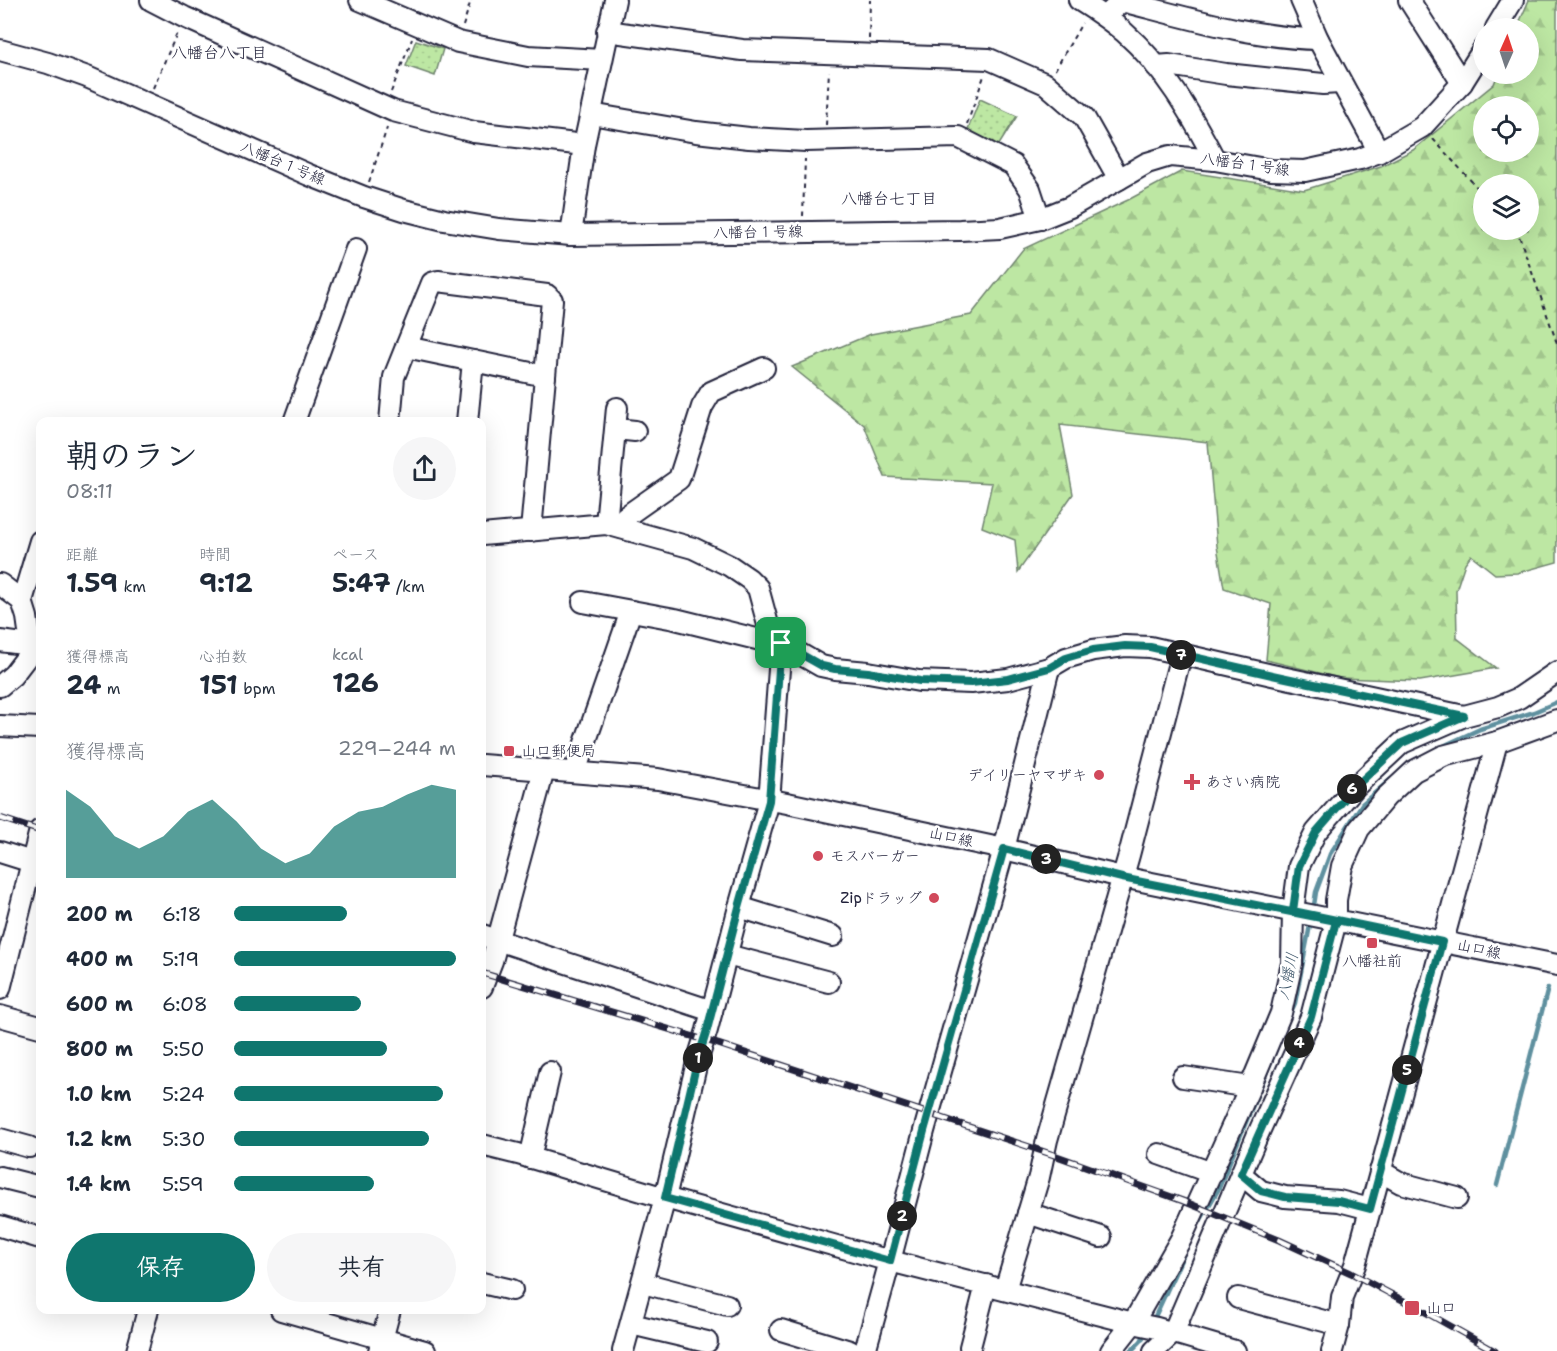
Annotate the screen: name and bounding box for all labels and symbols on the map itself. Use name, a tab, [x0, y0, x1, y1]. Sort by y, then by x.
north arrow	[1473, 18, 1539, 84]
district label: 八幡台八丁目	[171, 42, 267, 63]
street label: 八幡台１号線	[238, 136, 328, 190]
street label: 八幡台１号線	[1199, 148, 1291, 180]
district label: 八幡台七丁目	[841, 188, 937, 209]
street label: 八幡台１号線	[713, 221, 803, 243]
pin	[755, 617, 806, 668]
pin: 7	[1166, 640, 1196, 670]
place label: 山口郵便局	[521, 741, 596, 761]
marker: 山口郵便局	[502, 744, 516, 758]
place label: デイリーヤマザキ	[968, 765, 1087, 785]
marker: デイリーヤマザキ	[1092, 768, 1106, 782]
place label: あさい病院	[1206, 772, 1280, 792]
marker: あさい病院	[1183, 773, 1201, 791]
pin: 6	[1337, 774, 1367, 804]
street label: 山口線	[927, 823, 975, 851]
pin: 3	[1031, 844, 1061, 874]
place label: モスバーガー	[830, 846, 920, 866]
marker: モスバーガー	[811, 849, 825, 863]
place label: Zipドラッグ	[840, 888, 922, 908]
marker: Zipドラッグ	[927, 891, 941, 905]
street label: 山口線	[1455, 935, 1503, 963]
marker: 八幡社前	[1365, 936, 1379, 950]
water label: 八幡川	[1272, 950, 1303, 1002]
place label: 八幡社前	[1342, 951, 1402, 971]
pin: 4	[1284, 1028, 1314, 1058]
pin: 1	[683, 1043, 713, 1073]
pin: 5	[1392, 1055, 1422, 1085]
pin: 2	[887, 1201, 917, 1231]
place label: 山口	[1426, 1298, 1456, 1318]
marker: 山口	[1403, 1299, 1421, 1317]

